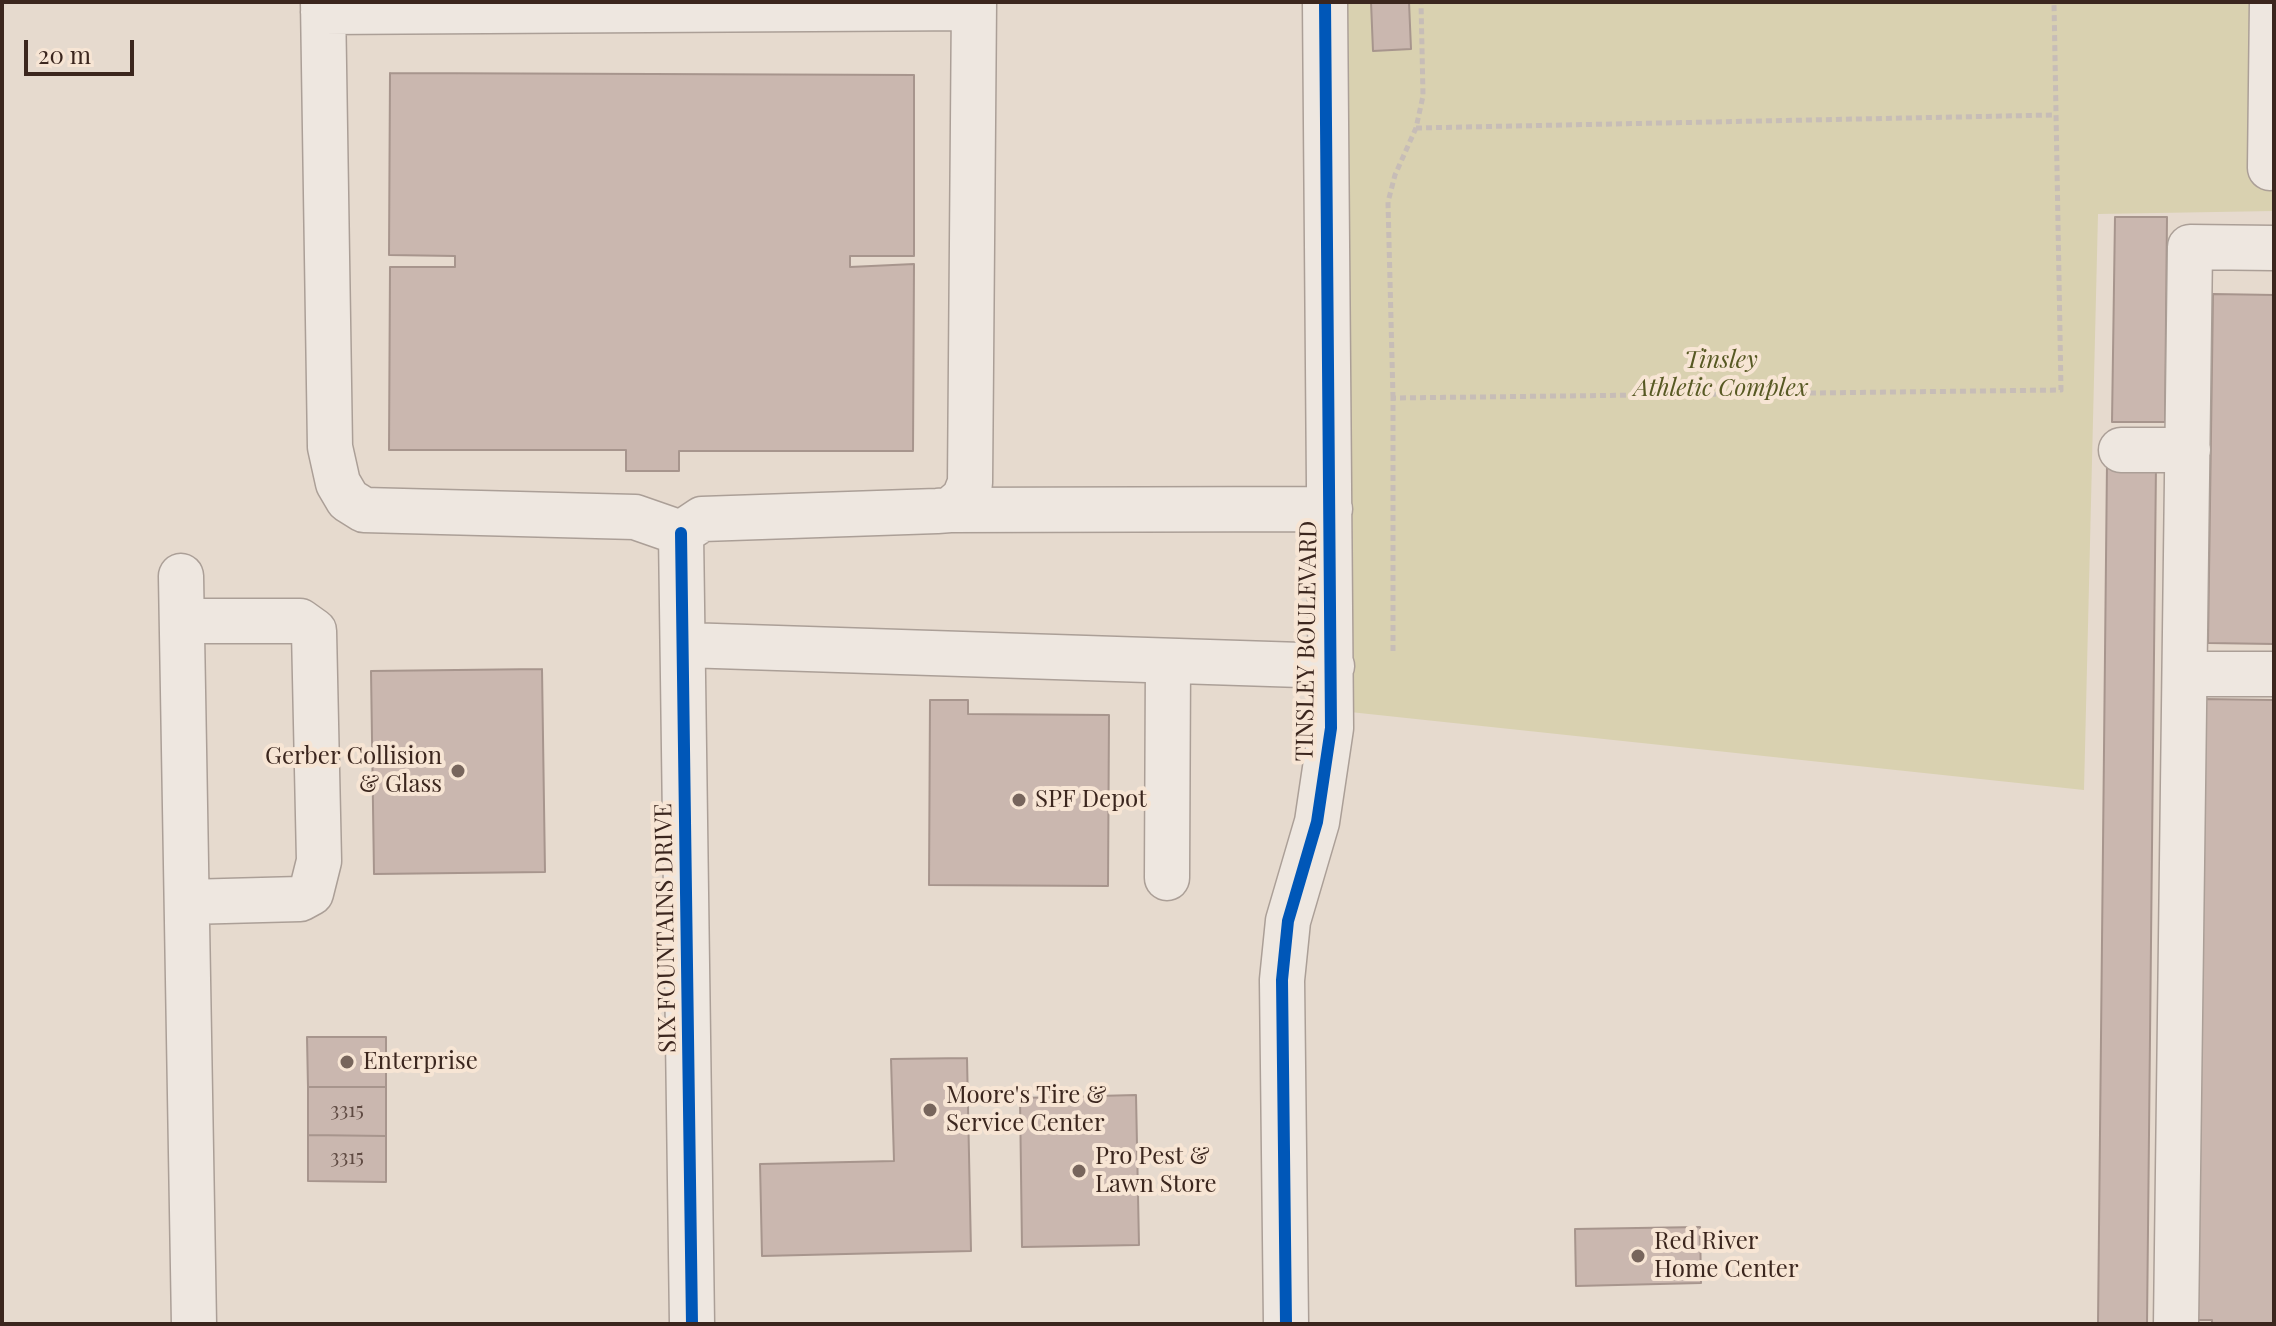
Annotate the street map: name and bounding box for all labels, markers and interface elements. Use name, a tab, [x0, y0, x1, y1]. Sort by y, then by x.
scale bar	[28, 24, 138, 74]
text: 20 m	[38, 38, 91, 70]
park label: Tinsley Athletic Complex	[1634, 347, 1808, 403]
street label: TINSLEY BOULEVARD	[1291, 520, 1323, 762]
place label: Gerber Collision & Glass	[265, 743, 442, 799]
marker: Gerber Collision & Glass	[449, 762, 467, 780]
place label: SPF Depot	[1035, 786, 1147, 814]
marker: SPF Depot	[1010, 791, 1028, 809]
street label: SIX FOUNTAINS DRIVE	[649, 803, 683, 1053]
place label: Enterprise	[363, 1048, 478, 1076]
marker: Enterprise	[338, 1053, 356, 1071]
place label: Moore's Tire & Service Center	[946, 1082, 1106, 1138]
house number: 3315	[330, 1099, 364, 1123]
marker: Moore's Tire & Service Center	[921, 1101, 939, 1119]
place label: Pro Pest & Lawn Store	[1095, 1143, 1217, 1199]
house number: 3315	[330, 1146, 364, 1170]
marker: Pro Pest & Lawn Store	[1070, 1162, 1088, 1180]
place label: Red River Home Center	[1654, 1228, 1799, 1284]
marker: Red River Home Center	[1629, 1247, 1647, 1265]

